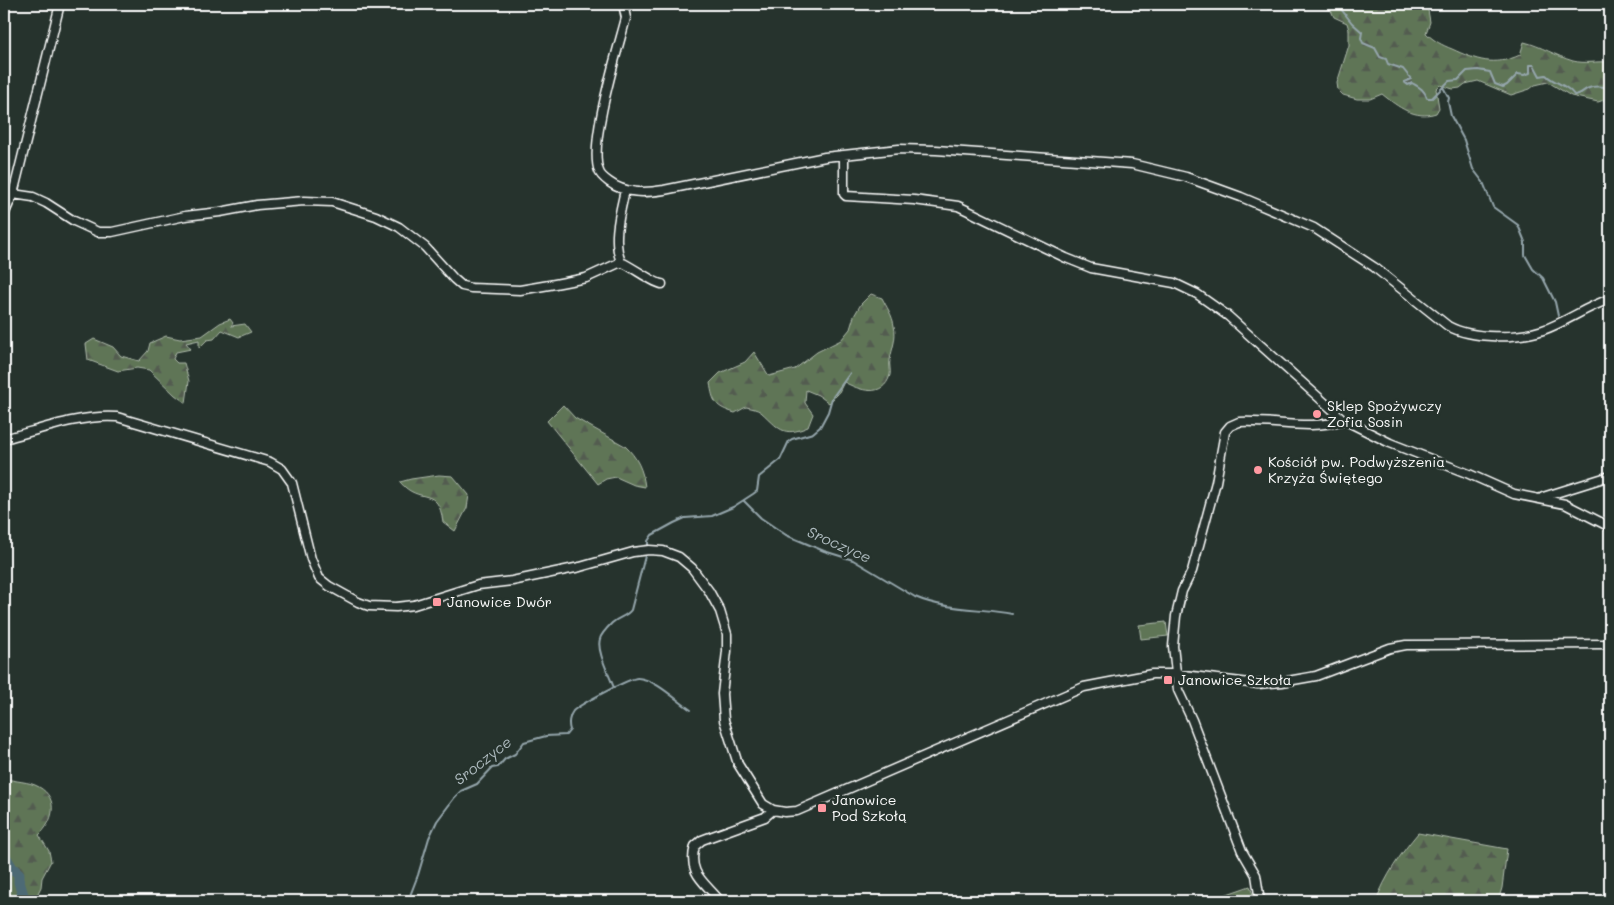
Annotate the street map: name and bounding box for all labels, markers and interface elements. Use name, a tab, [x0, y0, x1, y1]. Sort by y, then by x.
place label: Sklep Spożywczy Zofia Sosin	[1327, 396, 1442, 431]
marker: Sklep Spożywczy Zofia Sosin	[1311, 408, 1323, 420]
place label: Kościół pw. Podwyższenia Krzyża Świętego	[1268, 452, 1445, 487]
marker: Kościół pw. Podwyższenia Krzyża Świętego	[1252, 464, 1264, 476]
water label: Sroczyce	[804, 521, 875, 567]
place label: Janowice Dwór	[447, 592, 552, 611]
marker: Janowice Dwór	[431, 596, 443, 608]
place label: Janowice Szkoła	[1178, 670, 1291, 689]
marker: Janowice Szkoła	[1162, 674, 1174, 686]
water label: Sroczyce	[449, 731, 515, 789]
place label: Janowice Pod Szkołą	[832, 790, 907, 825]
marker: Janowice Pod Szkołą	[816, 802, 828, 814]

